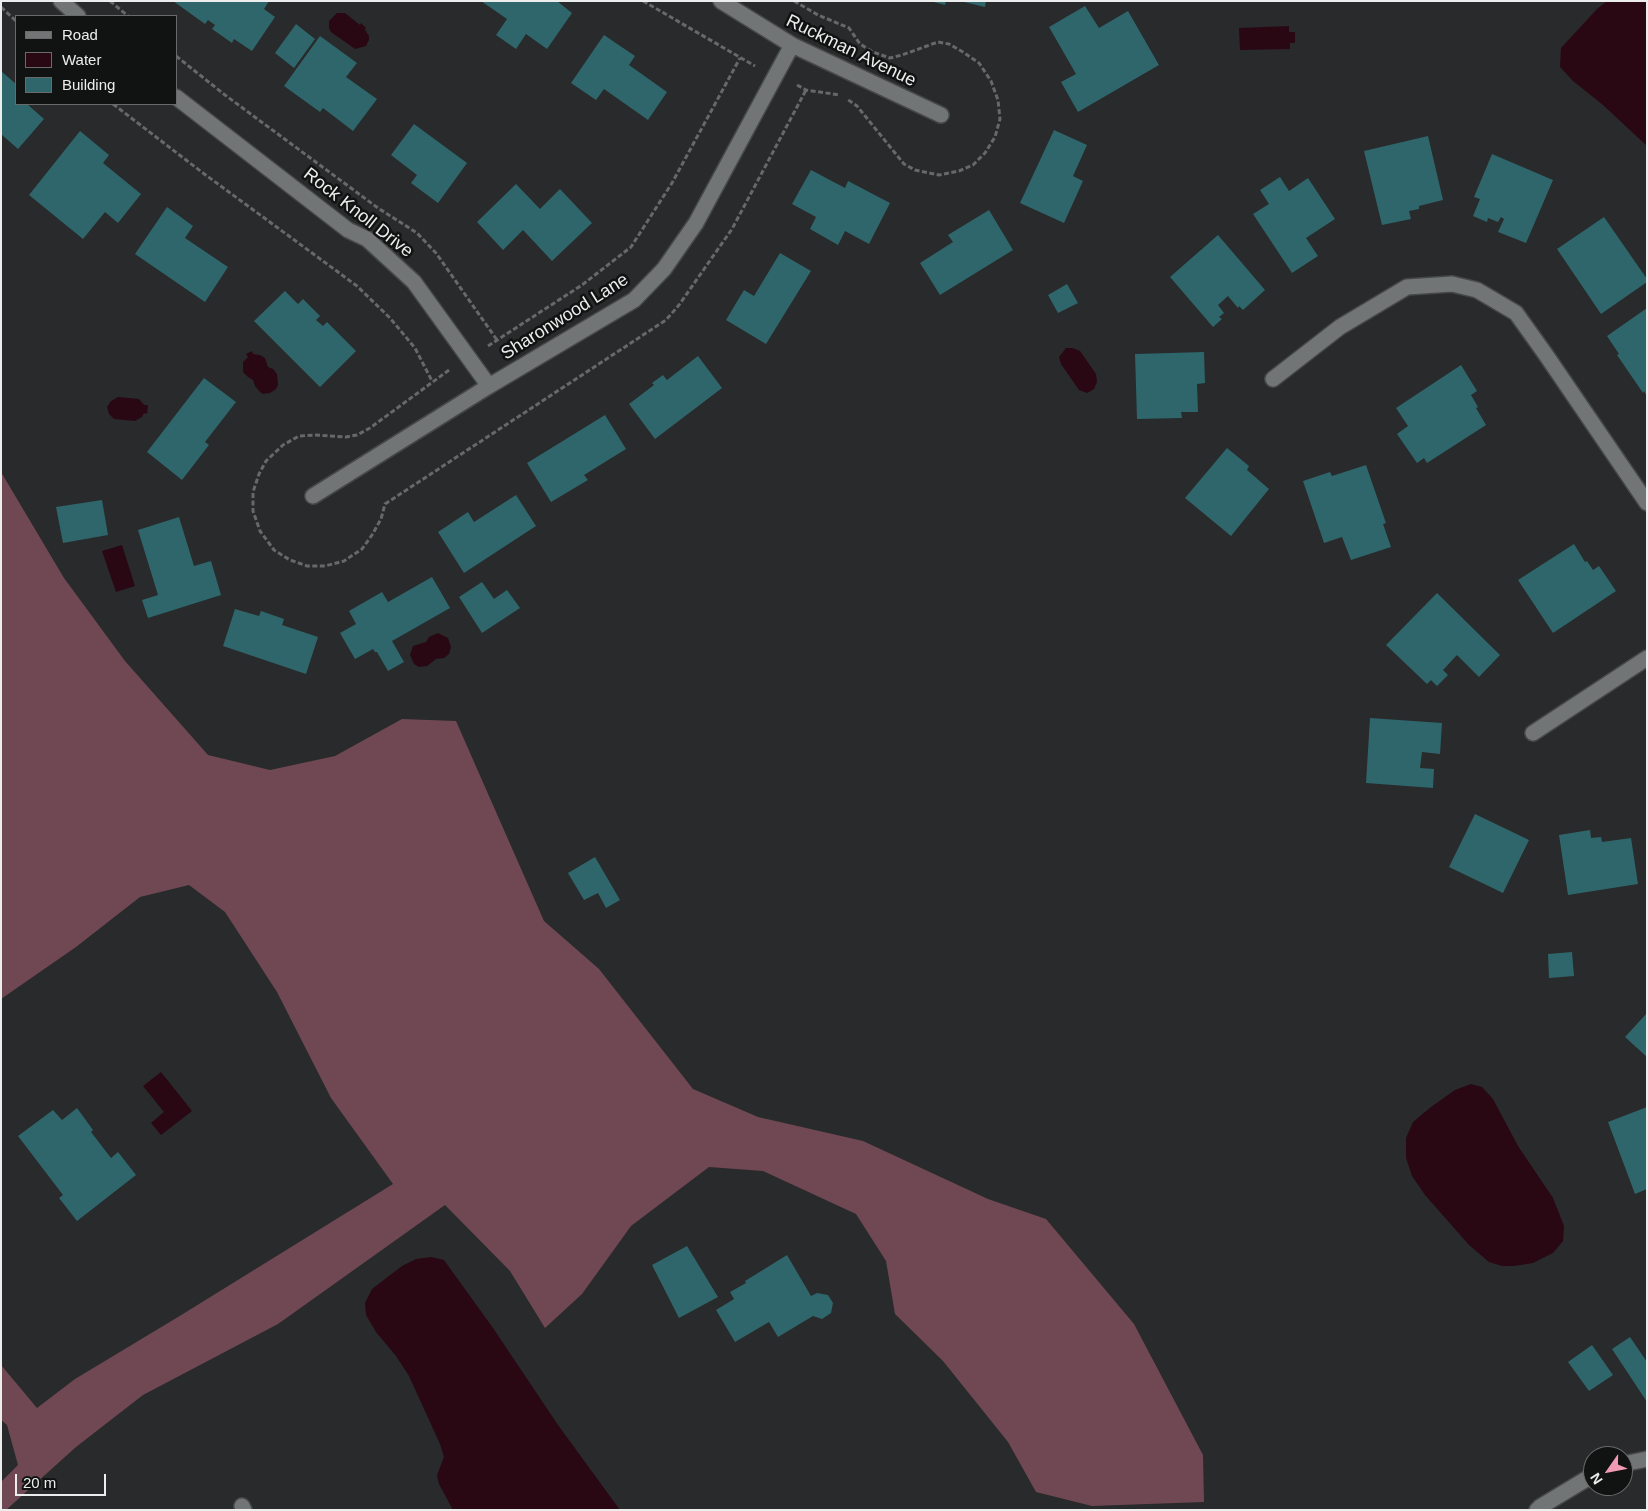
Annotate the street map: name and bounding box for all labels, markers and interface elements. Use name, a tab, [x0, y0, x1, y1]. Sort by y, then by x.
street label: Ruckman Avenue	[783, 10, 919, 92]
legend	[15, 15, 178, 105]
text: Road	[62, 26, 98, 43]
text: Water	[62, 51, 101, 68]
text: Building	[62, 76, 115, 93]
street label: Rock Knoll Drive	[299, 164, 417, 262]
street label: Sharonwood Lane	[497, 269, 633, 365]
north arrow	[1583, 1446, 1633, 1496]
scale bar	[18, 1464, 109, 1496]
text: N	[1587, 1470, 1606, 1487]
text: 20 m	[23, 1474, 56, 1491]

